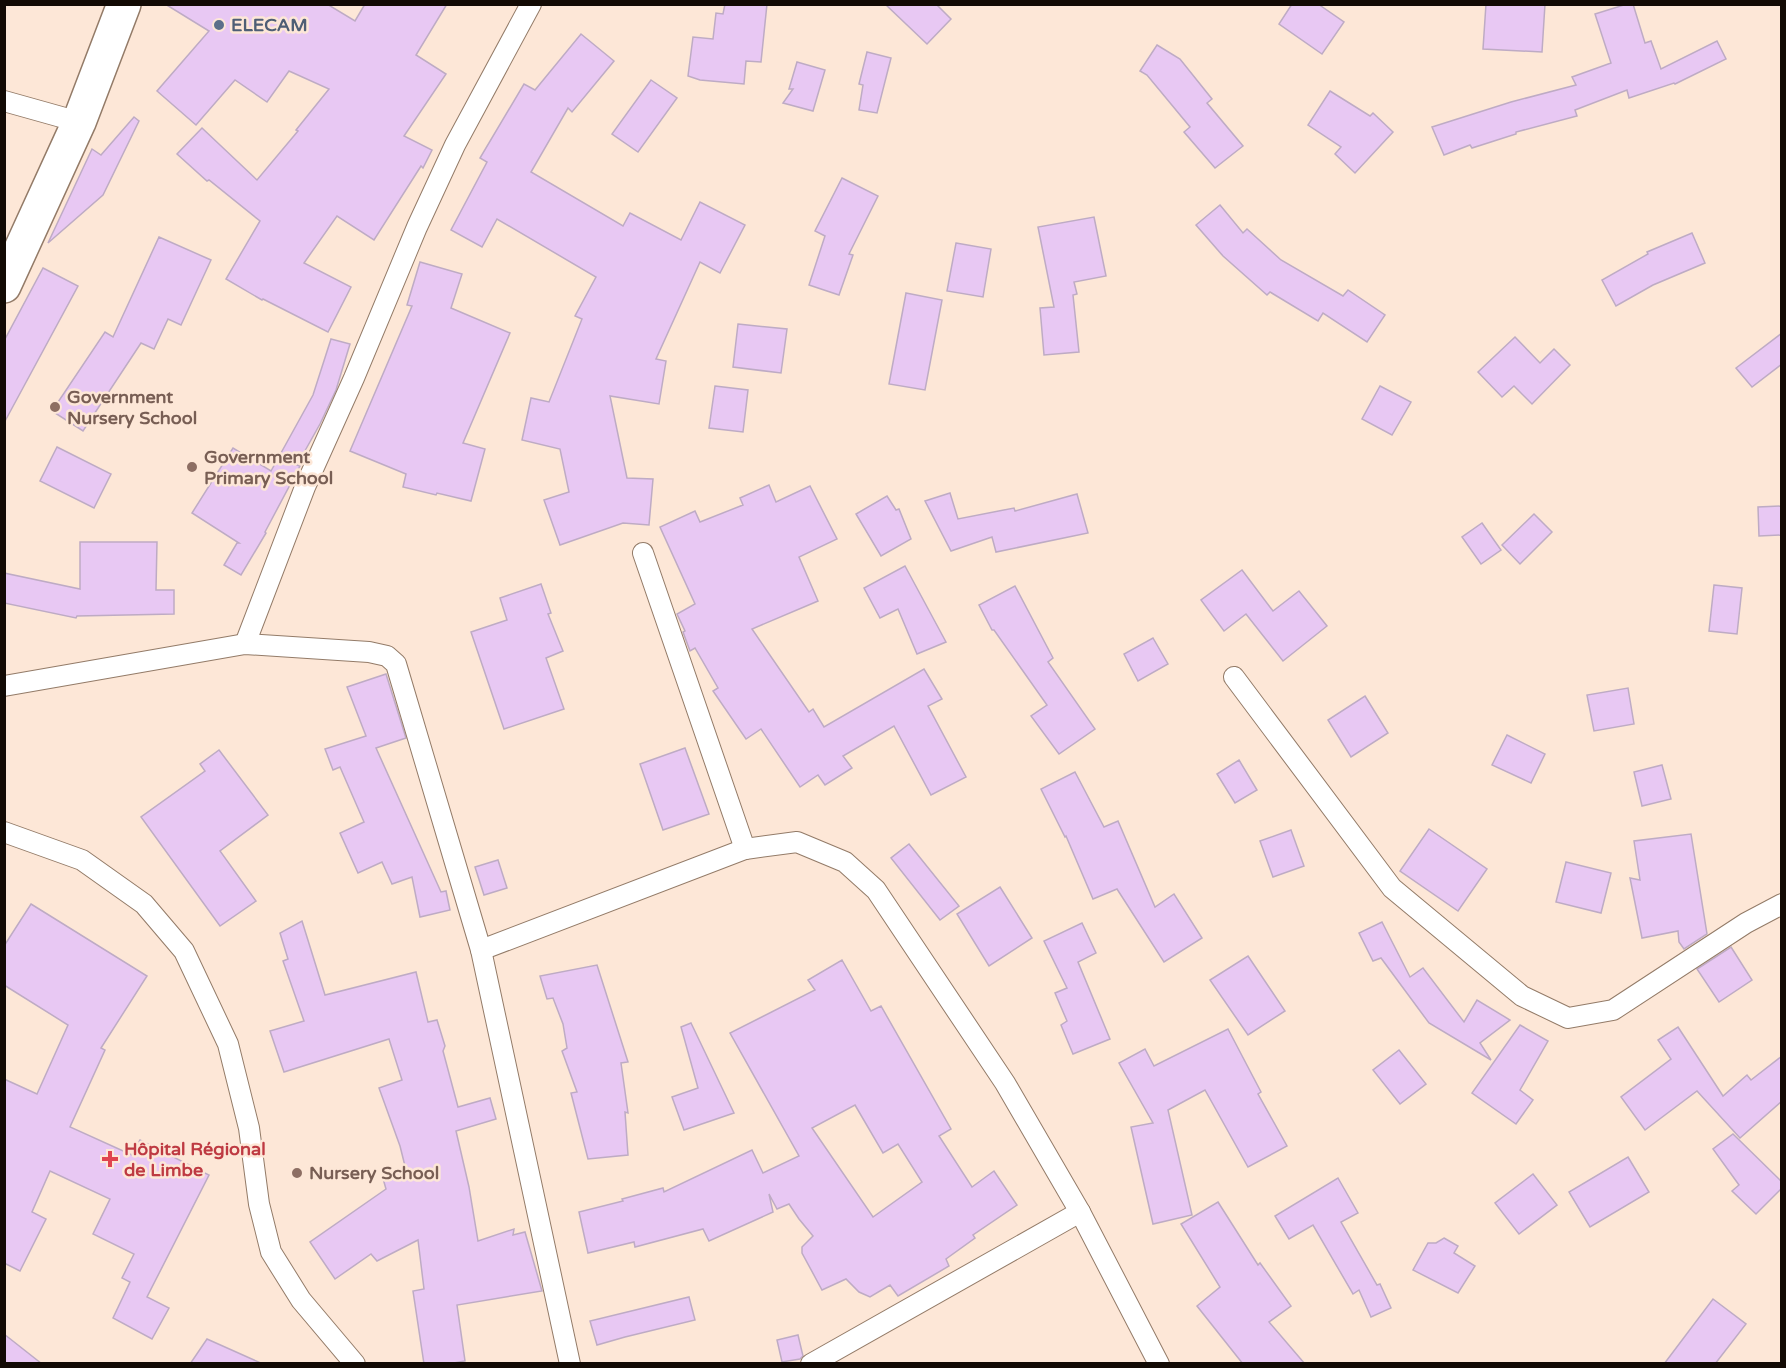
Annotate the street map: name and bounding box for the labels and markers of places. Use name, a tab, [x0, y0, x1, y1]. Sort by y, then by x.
place label: ELECAM	[231, 14, 308, 36]
marker: ELECAM	[212, 18, 226, 32]
place label: Government Nursery School	[67, 386, 197, 429]
marker: Government Nursery School	[48, 400, 62, 414]
place label: Government Primary School	[204, 446, 333, 489]
marker: Government Primary School	[185, 460, 199, 474]
place label: Hôpital Régional de Limbe	[124, 1138, 266, 1181]
marker: Hôpital Régional de Limbe	[101, 1150, 119, 1168]
place label: Nursery School	[309, 1162, 439, 1184]
marker: Nursery School	[290, 1166, 304, 1180]

